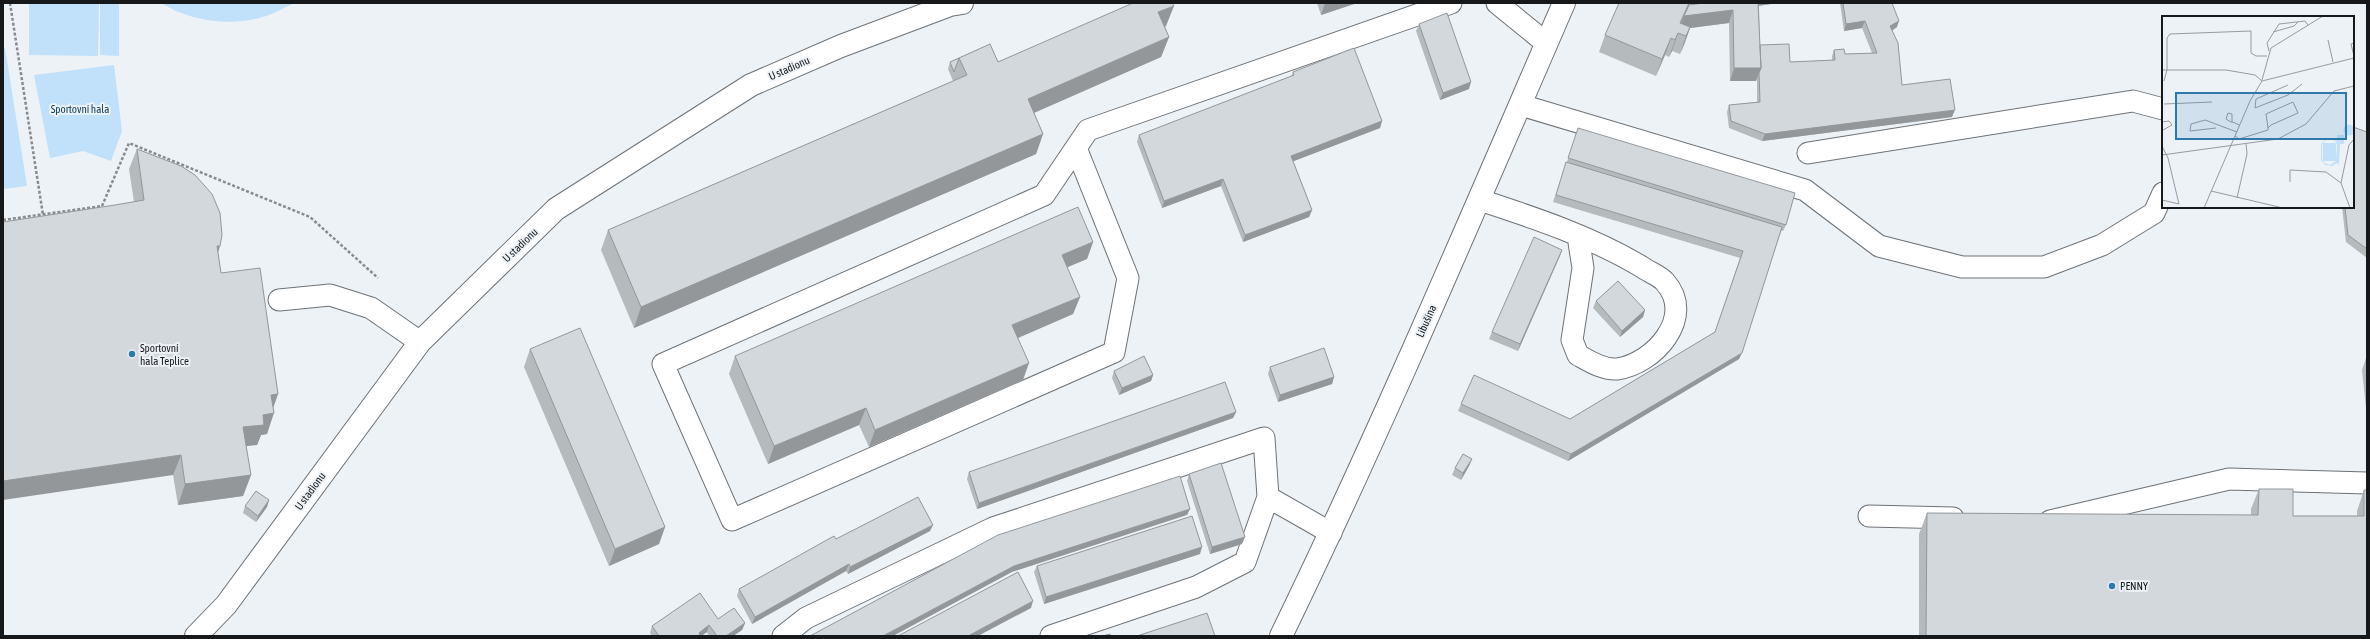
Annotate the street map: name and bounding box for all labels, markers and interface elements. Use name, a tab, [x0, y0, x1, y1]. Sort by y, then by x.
inset map	[2162, 16, 2354, 208]
street label: U stadionu	[767, 54, 811, 82]
park label: Sportovní hala	[51, 103, 109, 115]
street label: U stadionu	[500, 225, 540, 265]
street label: Libušina	[1414, 303, 1438, 339]
place label: Sportovní hala Teplice	[140, 342, 189, 367]
marker: Sportovní hala Teplice	[127, 349, 137, 359]
street label: U stadionu	[292, 470, 328, 512]
place label: PENNY	[2120, 580, 2148, 592]
marker: PENNY	[2107, 581, 2117, 591]

